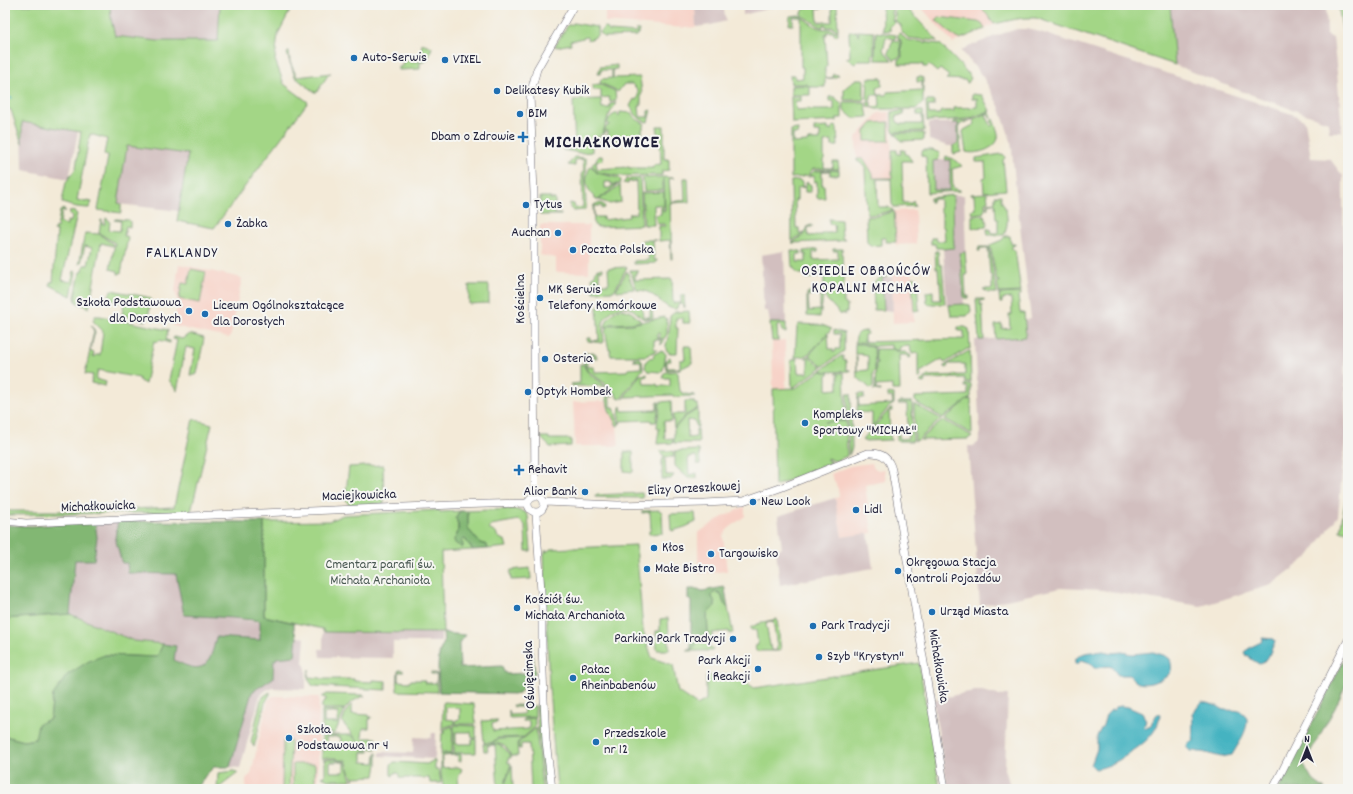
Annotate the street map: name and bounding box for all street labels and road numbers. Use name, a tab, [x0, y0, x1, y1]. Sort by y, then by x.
street label: Kościelna	[511, 274, 531, 324]
street label: Elizy Orzeszkowej	[647, 477, 741, 501]
street label: Maciejkowicka	[322, 485, 397, 507]
street label: Michałkowicka	[60, 496, 136, 518]
street label: Michałkowicka	[922, 628, 954, 705]
street label: Oświęcimska	[519, 640, 541, 709]

